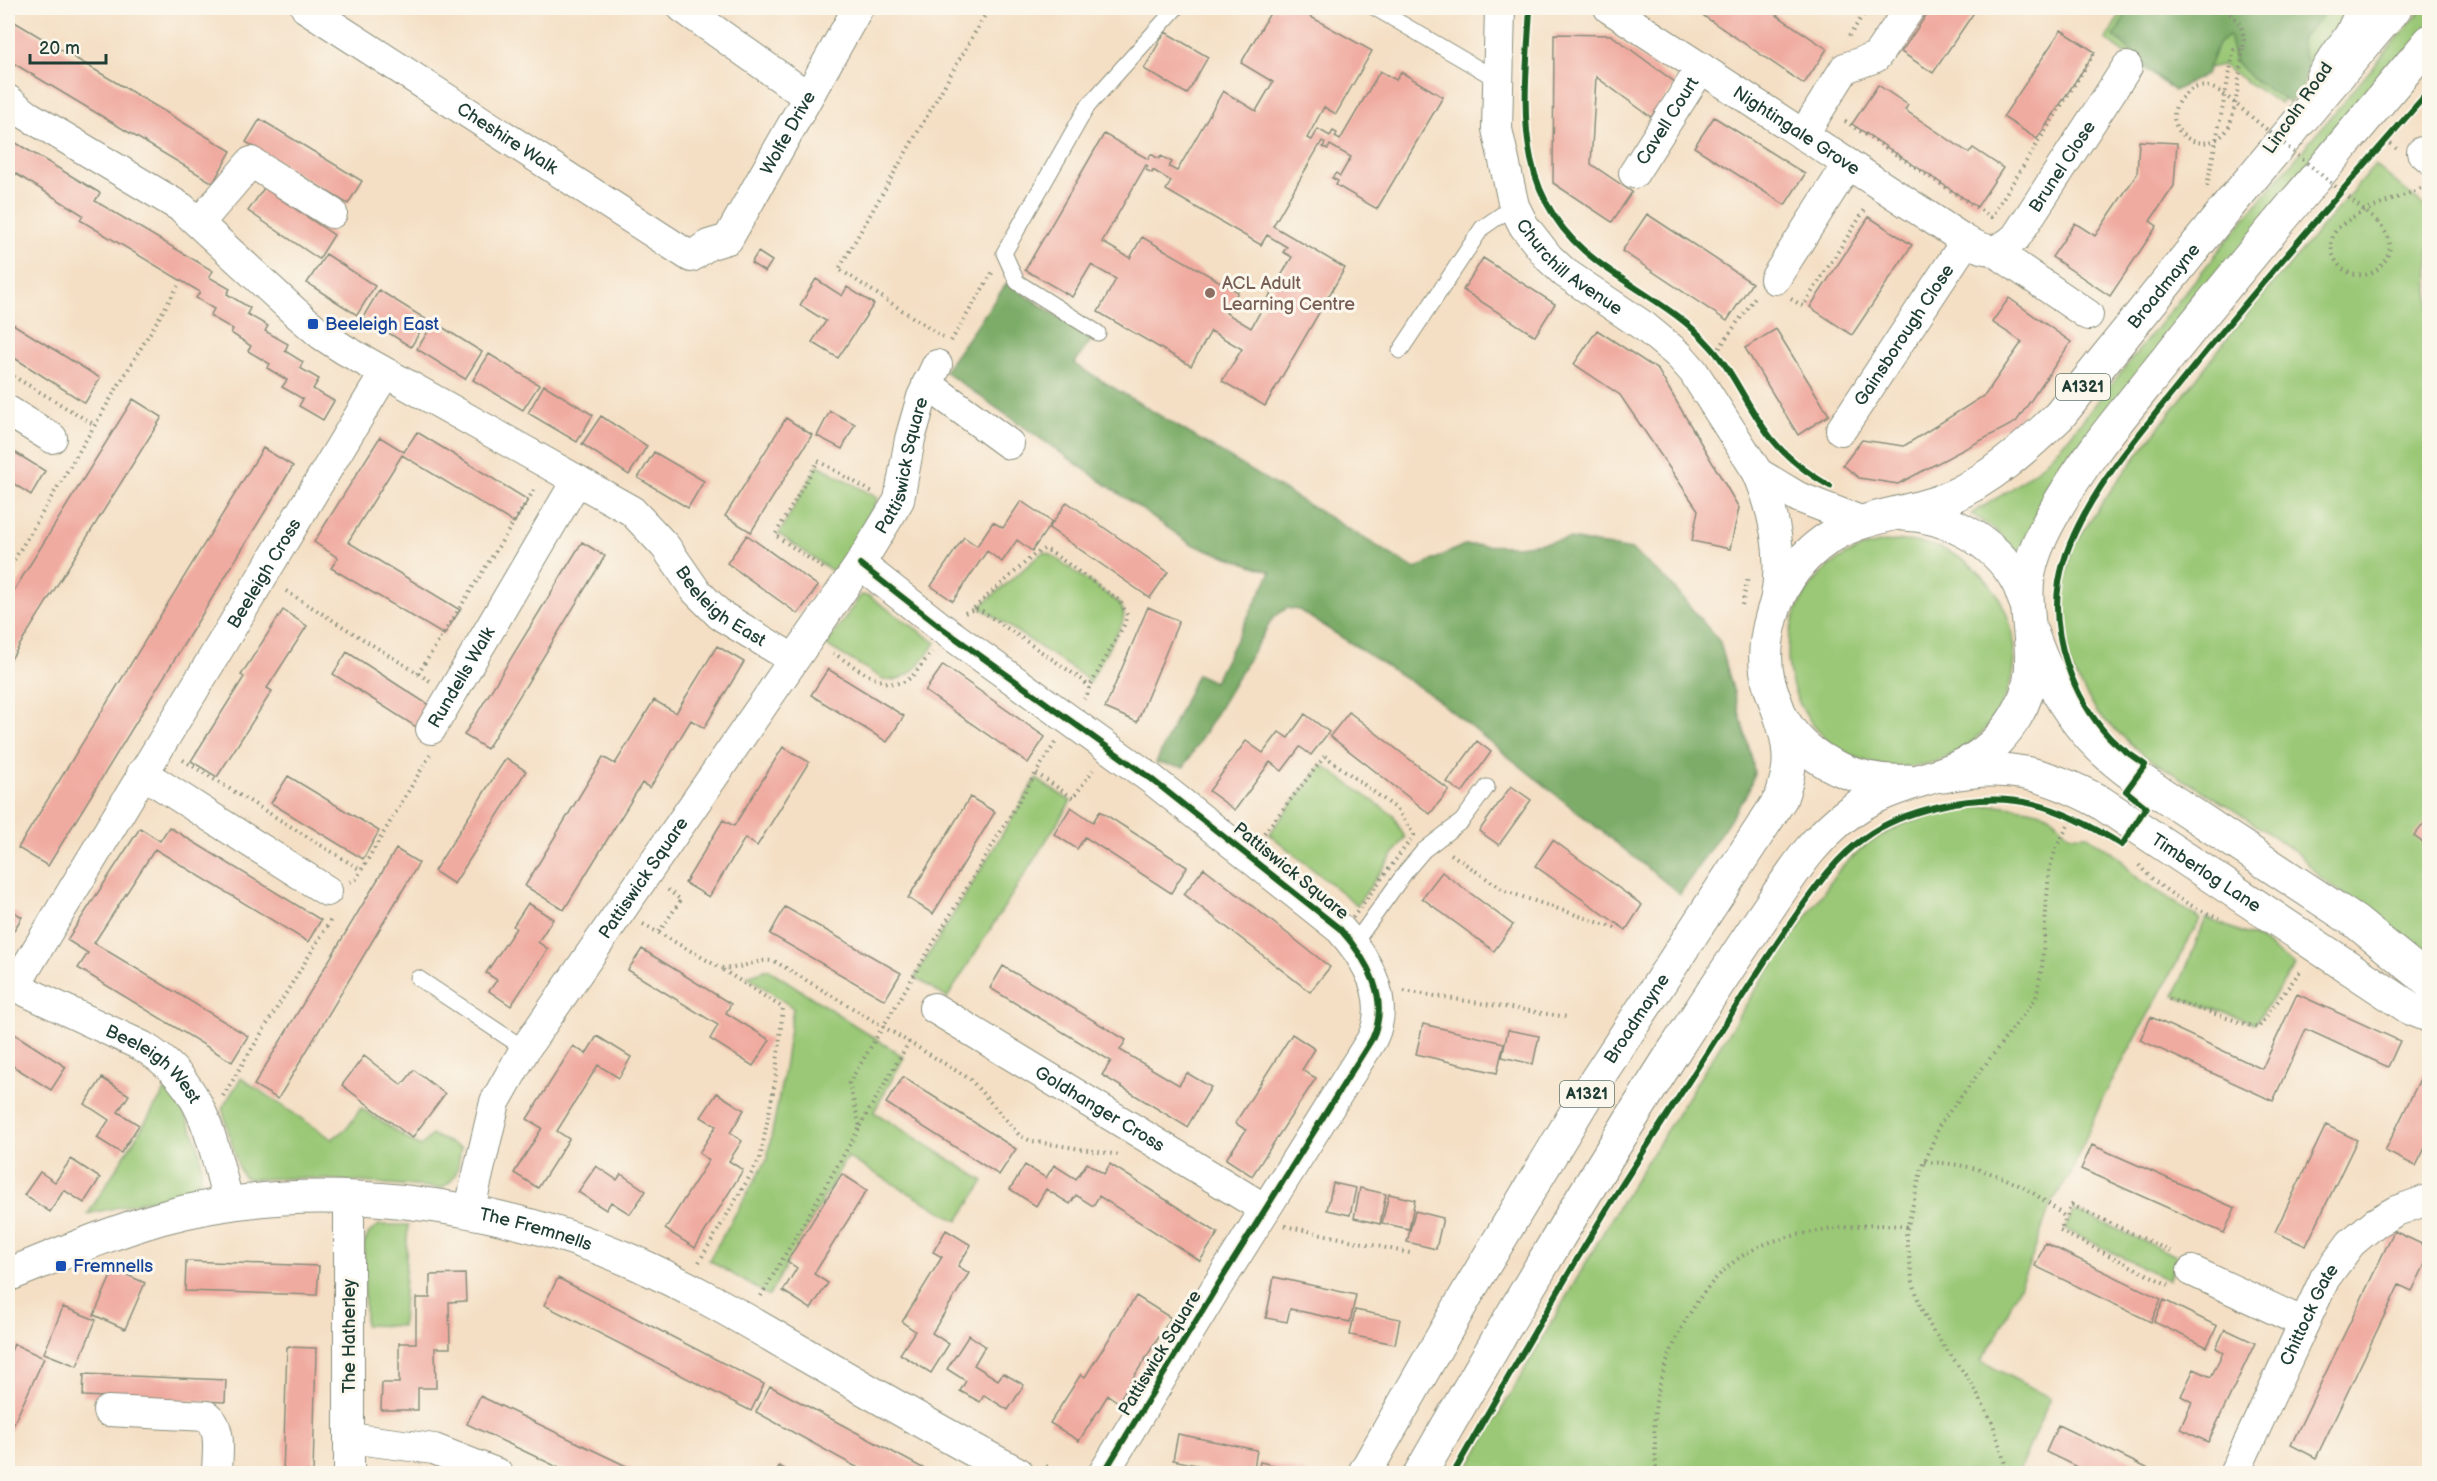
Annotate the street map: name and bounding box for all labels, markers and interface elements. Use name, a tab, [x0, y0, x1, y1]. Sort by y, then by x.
scale bar	[30, 27, 106, 65]
text: 20 m	[39, 38, 80, 59]
street label: Lincoln Road	[2259, 58, 2337, 158]
street label: Cavell Court	[1632, 72, 1703, 169]
street label: Nightingale Grove	[1729, 81, 1864, 180]
street label: Wolfe Drive	[756, 87, 820, 178]
street label: Cheshire Walk	[453, 98, 562, 179]
street label: Brunel Close	[2024, 116, 2100, 216]
street label: Churchill Avenue	[1512, 215, 1627, 319]
street label: Broadmayne	[2123, 239, 2205, 333]
street label: Gainsborough Close	[1850, 260, 1958, 410]
place label: ACL Adult Learning Centre	[1222, 273, 1355, 315]
marker: ACL Adult Learning Centre	[1203, 286, 1217, 300]
place label: Beeleigh East	[325, 314, 440, 335]
marker: Beeleigh East	[306, 317, 320, 331]
road number: A1321	[2056, 374, 2110, 400]
street label: Pattiswick Square	[870, 394, 932, 538]
street label: Beeleigh Cross	[223, 514, 305, 632]
street label: Beeleigh East	[671, 562, 770, 651]
street label: Rundells Walk	[424, 623, 499, 732]
street label: Pattiswick Square	[594, 813, 693, 942]
street label: Pattiswick Square	[1229, 818, 1353, 924]
street label: Timberlog Lane	[2148, 829, 2265, 917]
street label: Broadmayne	[1599, 969, 1674, 1067]
street label: Beeleigh West	[102, 1020, 206, 1107]
street label: Goldhanger Cross	[1031, 1061, 1169, 1156]
road number: A1321	[1560, 1081, 1614, 1107]
street label: The Fremnells	[477, 1203, 595, 1255]
place label: Fremnells	[73, 1256, 153, 1277]
marker: Fremnells	[54, 1259, 68, 1273]
street label: Chittock Gate	[2275, 1259, 2343, 1369]
street label: The Hatherley	[339, 1278, 360, 1393]
street label: Pattiswick Square	[1114, 1286, 1206, 1419]

